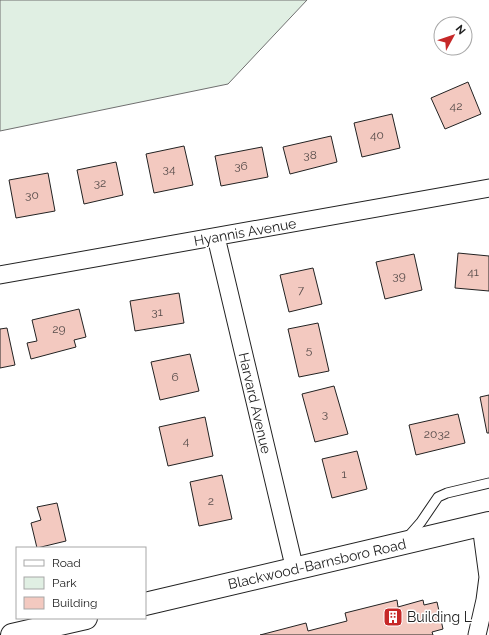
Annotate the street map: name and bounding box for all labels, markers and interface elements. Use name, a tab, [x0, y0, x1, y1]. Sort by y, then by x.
north arrow	[433, 16, 473, 56]
text: N	[453, 22, 468, 37]
house number: 42	[450, 99, 462, 113]
house number: 40	[370, 128, 384, 142]
house number: 38	[303, 148, 317, 162]
house number: 36	[234, 159, 248, 173]
house number: 34	[163, 162, 176, 176]
house number: 32	[94, 176, 106, 190]
house number: 30	[25, 188, 39, 202]
street label: Hyannis Avenue	[193, 215, 297, 249]
house number: 41	[467, 265, 479, 279]
house number: 39	[392, 269, 406, 283]
house number: 7	[298, 283, 305, 297]
house number: 31	[151, 305, 163, 319]
house number: 29	[52, 322, 66, 336]
house number: 5	[306, 343, 313, 357]
street label: Harvard Avenue	[236, 351, 274, 455]
house number: 6	[171, 370, 179, 384]
house number: 3	[322, 407, 328, 421]
house number: 2032	[424, 427, 450, 441]
house number: 4	[183, 434, 190, 448]
house number: 1	[341, 467, 347, 481]
house number: 2	[208, 494, 214, 508]
street label: Blackwood-Barnsboro Road	[226, 536, 408, 592]
legend	[16, 547, 146, 619]
text: Road	[52, 556, 81, 570]
text: Park	[52, 576, 77, 590]
text: Building	[52, 596, 98, 610]
building icon: Building L	[382, 606, 404, 628]
place label: Building L	[407, 609, 472, 625]

